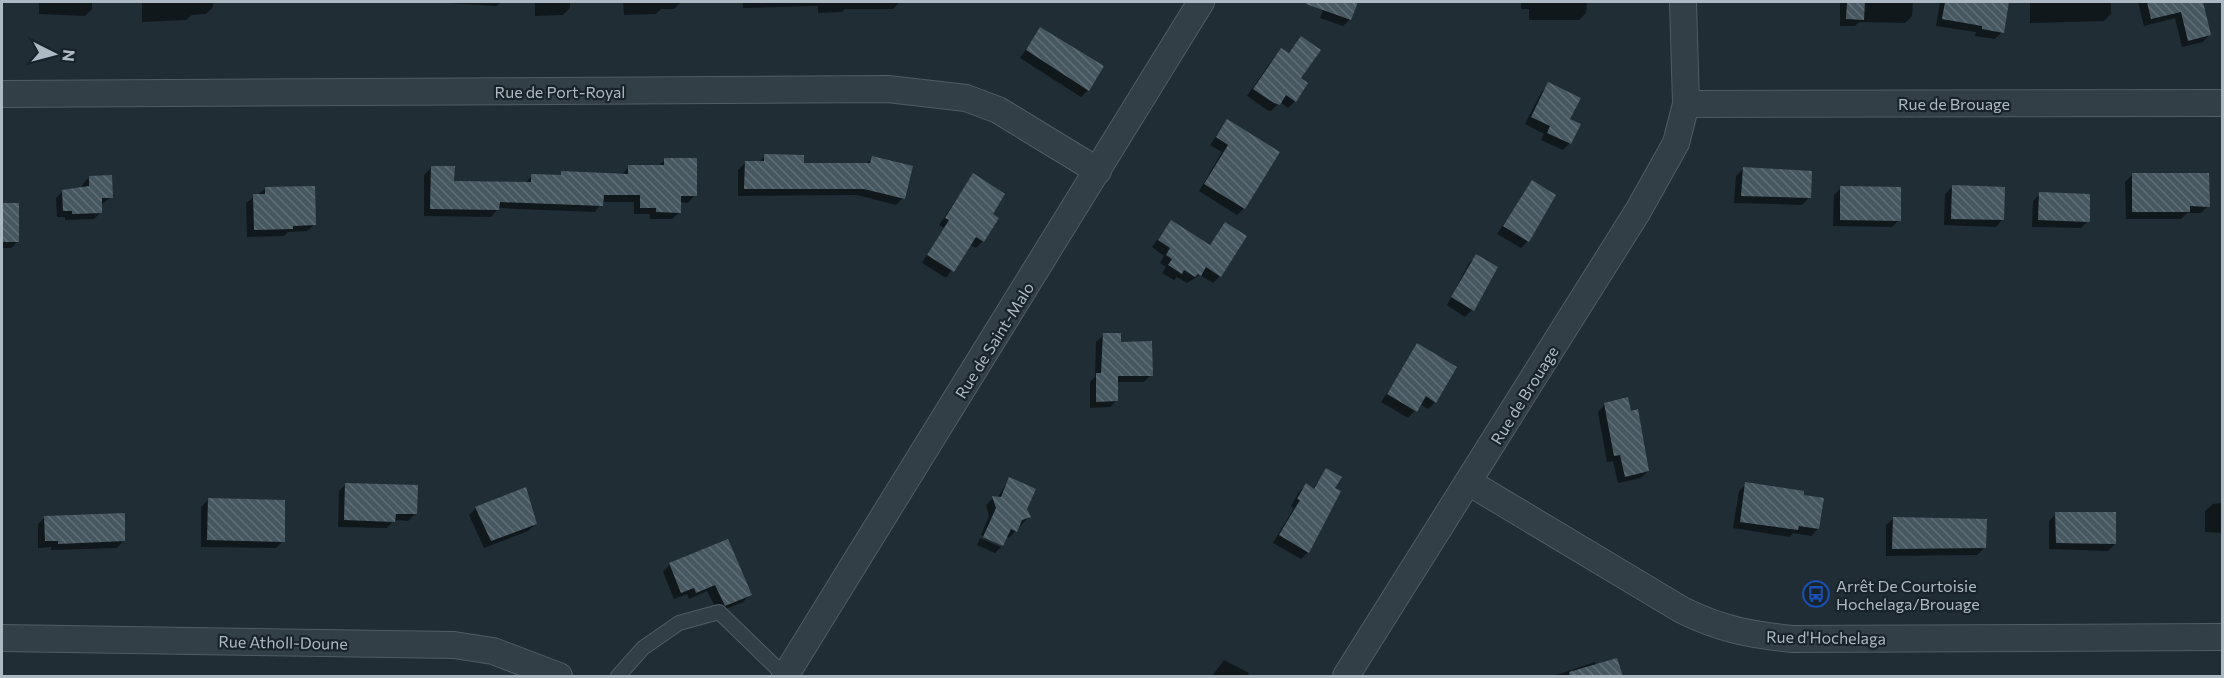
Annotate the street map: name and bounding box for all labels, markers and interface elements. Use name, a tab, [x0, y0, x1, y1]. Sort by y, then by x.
north arrow	[24, 24, 84, 84]
text: N	[59, 49, 79, 63]
street label: Rue de Port-Royal	[495, 82, 625, 101]
street label: Rue de Brouage	[1898, 94, 2010, 113]
street label: Rue de Saint-Malo	[951, 278, 1037, 402]
street label: Rue de Brouage	[1486, 342, 1562, 448]
place label: Arrêt De Courtoisie Hochelaga/Brouage	[1836, 576, 1980, 613]
bus stop icon: Arrêt De Courtoisie Hochelaga/Brouage	[1801, 579, 1831, 609]
street label: Rue d'Hochelaga	[1766, 626, 1886, 648]
street label: Rue Atholl-Doune	[218, 631, 348, 653]

